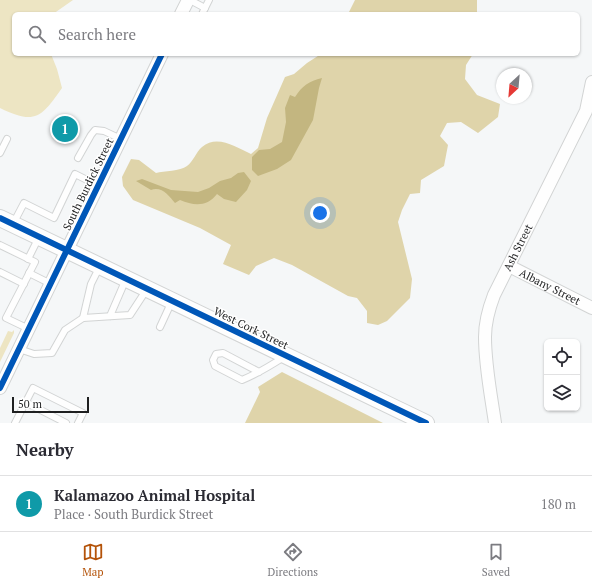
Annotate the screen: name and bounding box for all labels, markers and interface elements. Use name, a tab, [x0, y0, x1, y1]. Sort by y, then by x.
search box	[12, 12, 580, 56]
icon: search	[26, 23, 48, 45]
text: Search here	[58, 24, 136, 44]
north arrow	[496, 68, 532, 104]
pin: 1	[52, 114, 78, 144]
street label: South Burdick Street	[60, 136, 116, 232]
your location	[310, 203, 330, 223]
street label: Ash Street	[500, 222, 535, 273]
street label: Albany Street	[517, 265, 583, 308]
street label: West Cork Street	[211, 304, 291, 352]
map controls	[544, 339, 580, 411]
button: locate	[544, 339, 580, 375]
button: layers	[544, 375, 580, 411]
scale bar	[12, 395, 89, 414]
text: 50 m	[18, 397, 42, 411]
text: Nearby	[16, 438, 74, 461]
text: Kalamazoo Animal Hospital	[54, 485, 255, 505]
text: 1	[25, 495, 33, 513]
text: 180 m	[541, 495, 576, 513]
text: Place · South Burdick Street	[54, 505, 213, 523]
tab: Map	[82, 541, 104, 579]
tab: Directions	[267, 541, 318, 579]
tab: Saved	[482, 541, 510, 579]

